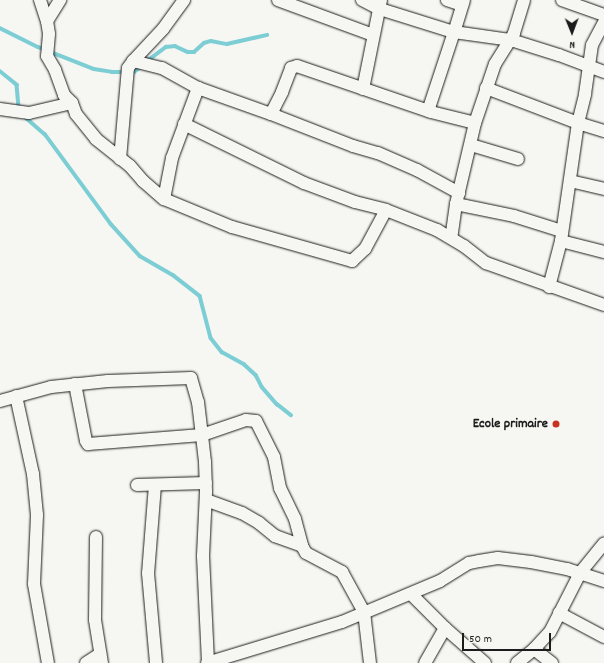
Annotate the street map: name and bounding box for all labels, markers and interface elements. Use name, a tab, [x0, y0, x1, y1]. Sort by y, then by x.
north arrow	[552, 12, 592, 52]
text: N	[569, 36, 575, 52]
place label: Ecole primaire	[473, 416, 548, 432]
marker: Ecole primaire	[551, 419, 561, 429]
scale bar	[464, 625, 553, 651]
text: 50 m	[469, 631, 492, 648]

